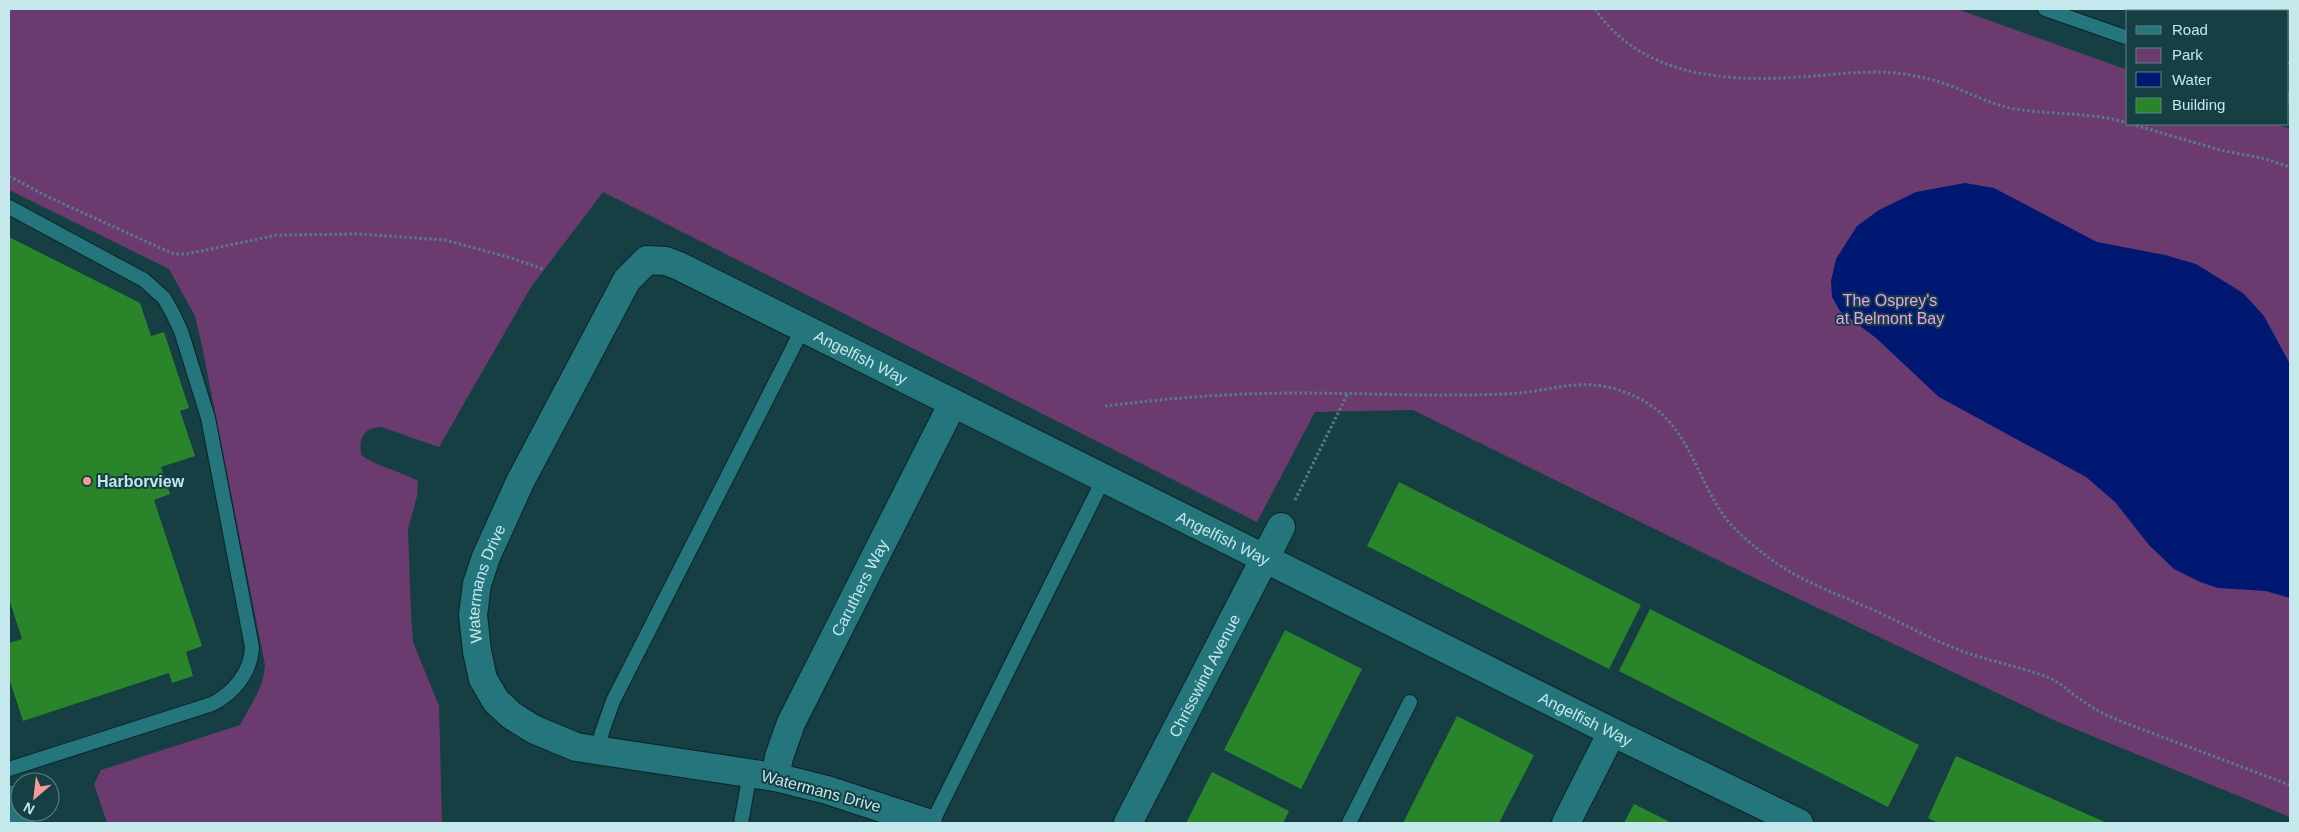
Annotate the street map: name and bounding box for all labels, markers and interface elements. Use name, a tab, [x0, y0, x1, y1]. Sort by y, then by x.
legend	[2126, 10, 2289, 125]
text: Road	[2172, 21, 2208, 38]
text: Park	[2172, 46, 2203, 63]
text: Water	[2172, 71, 2211, 88]
text: Building	[2172, 96, 2225, 113]
park label: The Osprey's at Belmont Bay	[1836, 292, 1944, 327]
street label: Angelfish Way	[812, 327, 910, 387]
place label: Harborview	[97, 473, 185, 490]
marker: Harborview	[81, 475, 93, 487]
street label: Angelfish Way	[1174, 508, 1273, 568]
street label: Watermans Drive	[465, 521, 508, 644]
street label: Caruthers Way	[828, 537, 891, 639]
street label: Chrisswind Avenue	[1165, 611, 1243, 740]
street label: Angelfish Way	[1536, 688, 1635, 749]
street label: Watermans Drive	[759, 767, 883, 815]
north arrow	[10, 772, 60, 822]
text: N	[21, 799, 37, 818]

